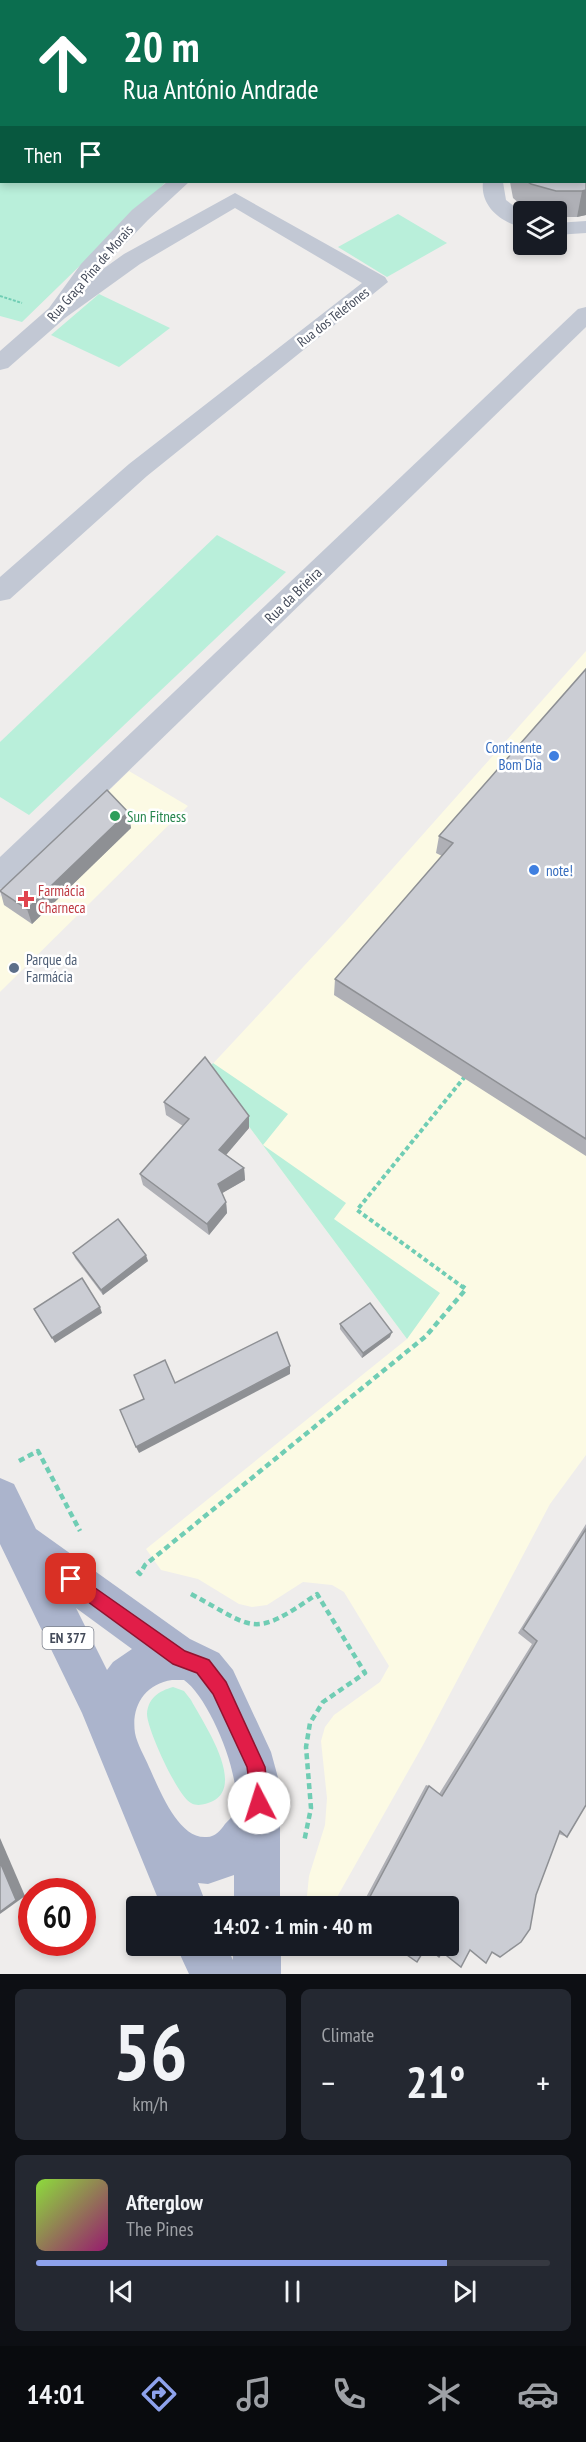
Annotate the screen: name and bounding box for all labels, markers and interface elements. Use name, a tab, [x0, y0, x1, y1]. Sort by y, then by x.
text: 20 m	[123, 19, 200, 74]
icon: ahead	[24, 24, 102, 102]
text: Rua António Andrade	[123, 72, 319, 106]
icon: arrive	[74, 138, 107, 171]
text: Then	[24, 141, 62, 169]
map controls	[513, 201, 567, 255]
button: layers	[513, 201, 567, 255]
street label: Rua Graça Pina de Morais	[43, 221, 137, 325]
street label: Rua dos Telefones	[293, 283, 373, 351]
street label: Rua da Brieira	[260, 563, 326, 627]
place label: Continente Bom Dia	[486, 738, 542, 774]
marker: Continente Bom Dia	[547, 749, 561, 763]
place label: Sun Fitness	[127, 807, 186, 826]
marker: Sun Fitness	[108, 809, 122, 823]
place label: note!	[546, 861, 573, 880]
marker: note!	[527, 863, 541, 877]
place label: Farmácia Charneca	[38, 881, 86, 917]
marker: Farmácia Charneca	[19, 892, 33, 906]
place label: Parque da Farmácia	[26, 950, 77, 986]
marker: Parque da Farmácia	[7, 961, 21, 975]
pin	[45, 1553, 96, 1604]
icon: arrive	[54, 1562, 87, 1595]
road number: EN 377	[42, 1627, 94, 1649]
position arrow	[227, 1771, 291, 1835]
speed limit sign: 60	[18, 1878, 96, 1956]
text: 14:02 · 1 min · 40 m	[213, 1912, 372, 1940]
text: 56	[113, 2001, 188, 2102]
text: Climate	[322, 2022, 374, 2048]
text: 21°	[406, 2052, 465, 2110]
text: −	[322, 2061, 335, 2104]
text: +	[536, 2061, 550, 2104]
text: km/h	[133, 2091, 168, 2117]
text: Afterglow	[126, 2188, 203, 2216]
text: The Pines	[126, 2216, 193, 2242]
icon: previous	[105, 2275, 138, 2308]
icon: pause	[276, 2275, 309, 2308]
icon: next	[448, 2275, 481, 2308]
icon: directions	[138, 2373, 180, 2415]
icon: music	[233, 2373, 275, 2415]
icon: phone	[328, 2373, 370, 2415]
icon: climate	[423, 2373, 465, 2415]
icon: car	[517, 2373, 559, 2415]
text: 14:01	[26, 2377, 85, 2411]

